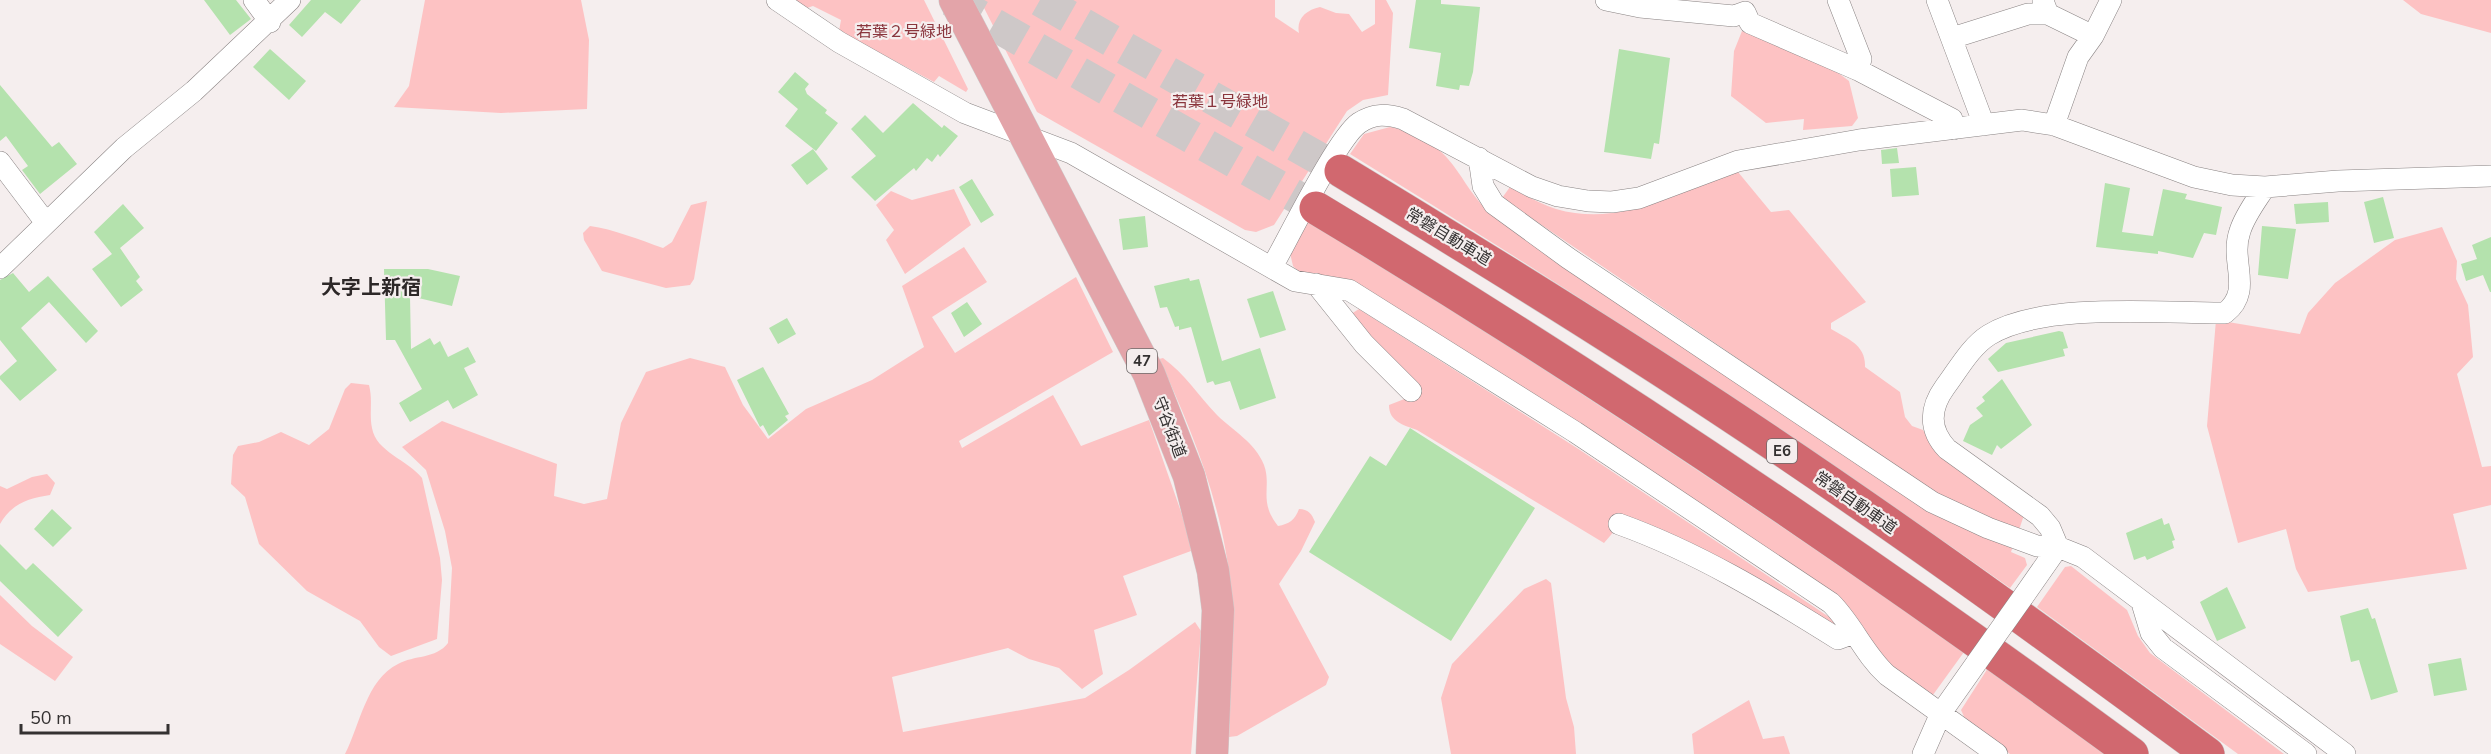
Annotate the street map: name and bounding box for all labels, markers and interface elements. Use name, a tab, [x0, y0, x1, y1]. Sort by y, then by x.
park label: 若葉２号緑地	[856, 21, 952, 43]
park label: 若葉１号緑地	[1172, 91, 1268, 113]
street label: 常磐自動車道	[1402, 203, 1495, 271]
district label: 大字上新宿	[321, 274, 421, 301]
road number: 47	[1127, 349, 1157, 373]
street label: 守谷街道	[1147, 394, 1191, 461]
road number: E6	[1767, 439, 1797, 463]
street label: 常磐自動車道	[1810, 466, 1901, 539]
scale bar	[21, 697, 168, 735]
text: 50 m	[30, 706, 72, 730]

